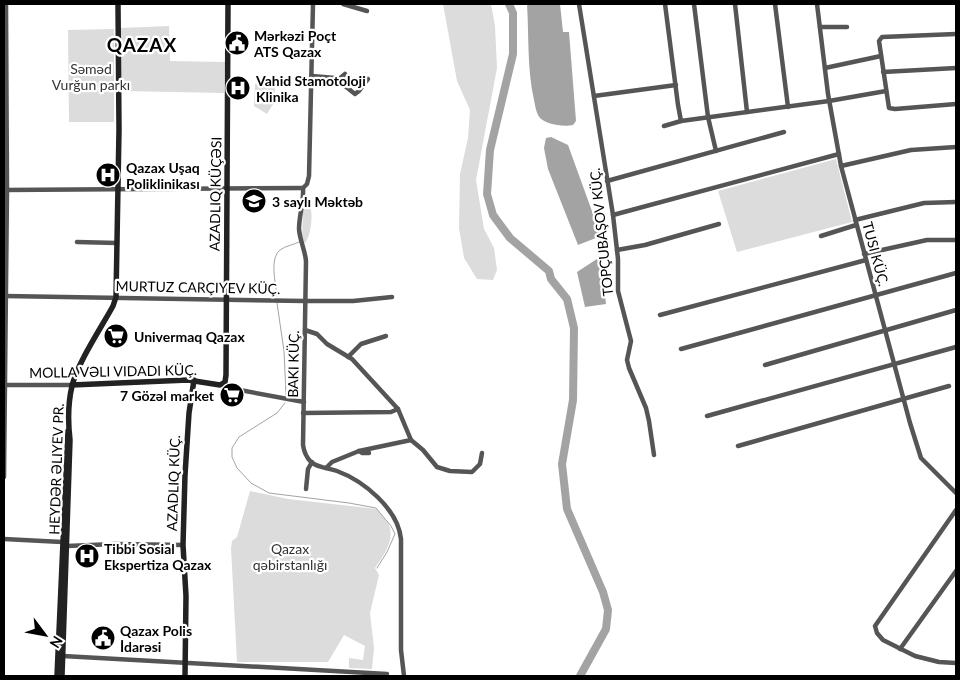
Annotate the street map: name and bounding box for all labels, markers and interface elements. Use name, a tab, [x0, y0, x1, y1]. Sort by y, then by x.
place label: Mərkəzi Poçt ATS Qazax	[253, 27, 337, 60]
public building icon: Mərkəzi Poçt ATS Qazax	[224, 30, 250, 56]
district label: QAZAX	[107, 33, 177, 56]
park label: Səməd Vurğun parkı	[52, 60, 130, 93]
place label: Vahid Stamotoloji Klinika	[255, 72, 366, 105]
hospital icon: Vahid Stamotoloji Klinika	[225, 75, 251, 101]
street label: AZADLIQ KÜÇƏSI	[206, 137, 224, 251]
place label: Qazax Uşaq Poliklinikası	[126, 159, 200, 192]
hospital icon: Qazax Uşaq Poliklinikası	[95, 162, 121, 188]
street label: TOPÇUBAŞOV KÜÇ.	[586, 167, 616, 297]
school or university icon: 3 saylı Məktəb	[241, 188, 267, 214]
place label: 3 saylı Məktəb	[272, 193, 363, 210]
street label: TUSI KÜÇ.	[859, 220, 893, 288]
street label: MURTUZ CARÇIYEV KÜÇ.	[116, 277, 280, 297]
supermarket icon: Univermaq Qazax	[103, 323, 129, 349]
place label: Univermaq Qazax	[134, 328, 245, 345]
street label: BAKI KÜÇ.	[284, 330, 302, 398]
street label: MOLLA VƏLI VIDADI KÜÇ.	[29, 361, 197, 381]
supermarket icon: 7 Gözəl market	[219, 382, 245, 408]
place label: 7 Gözəl market	[120, 387, 215, 404]
street label: HEYDƏR ƏLIYEV PR.	[45, 403, 67, 535]
street label: AZADLIQ KÜÇ.	[163, 435, 183, 531]
place label: Tibbi Sosial Ekspertiza Qazax	[104, 540, 212, 573]
park label: Qazax qəbirstanlığı	[253, 540, 327, 573]
hospital icon: Tibbi Sosial Ekspertiza Qazax	[74, 543, 100, 569]
north arrow	[20, 610, 70, 660]
place label: Qazax Polis İdarəsi	[120, 622, 192, 655]
public building icon: Qazax Polis İdarəsi	[90, 625, 116, 651]
text: N	[46, 633, 67, 651]

